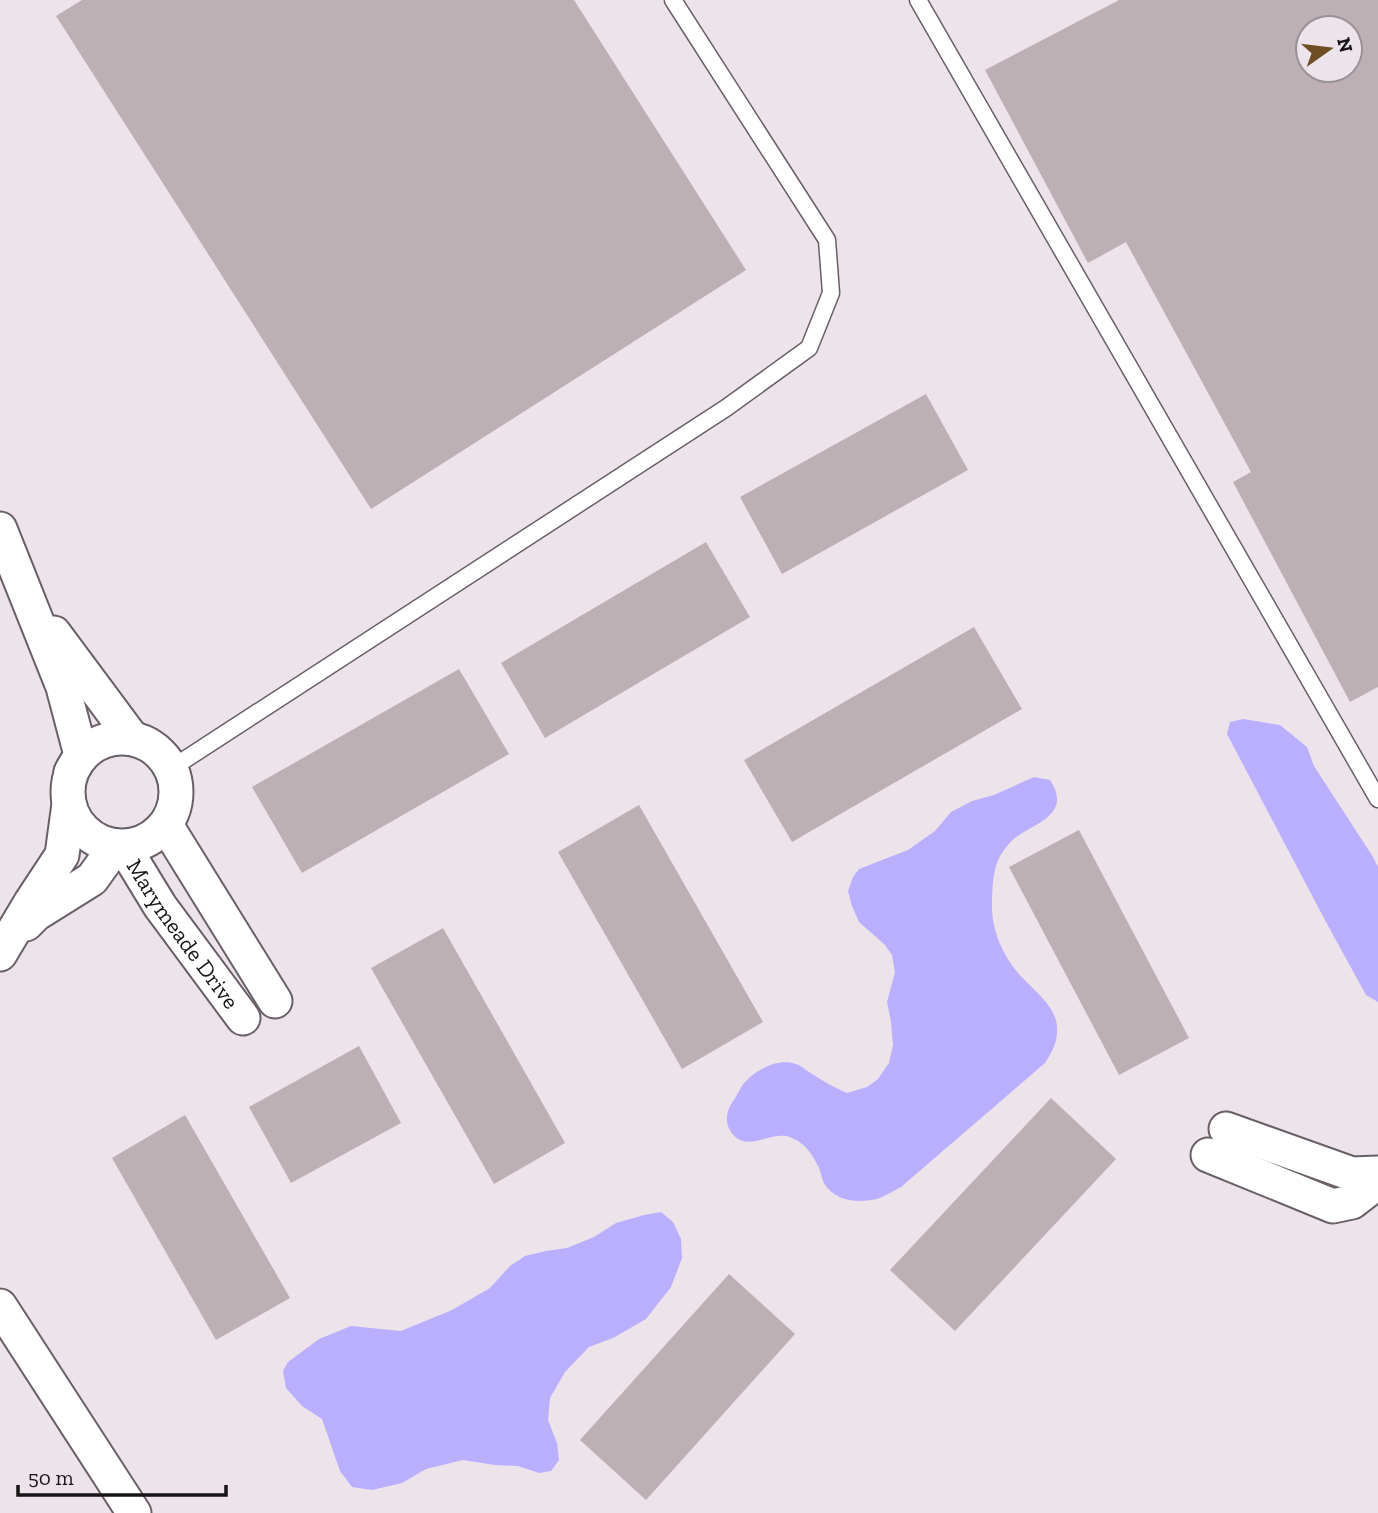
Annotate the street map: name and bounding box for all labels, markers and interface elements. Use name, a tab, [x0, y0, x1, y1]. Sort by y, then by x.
north arrow	[1294, 14, 1364, 84]
text: N	[1332, 35, 1358, 55]
street label: Marymeade Drive	[121, 854, 245, 1014]
scale bar	[18, 1454, 226, 1498]
text: 50 m	[28, 1465, 74, 1490]

